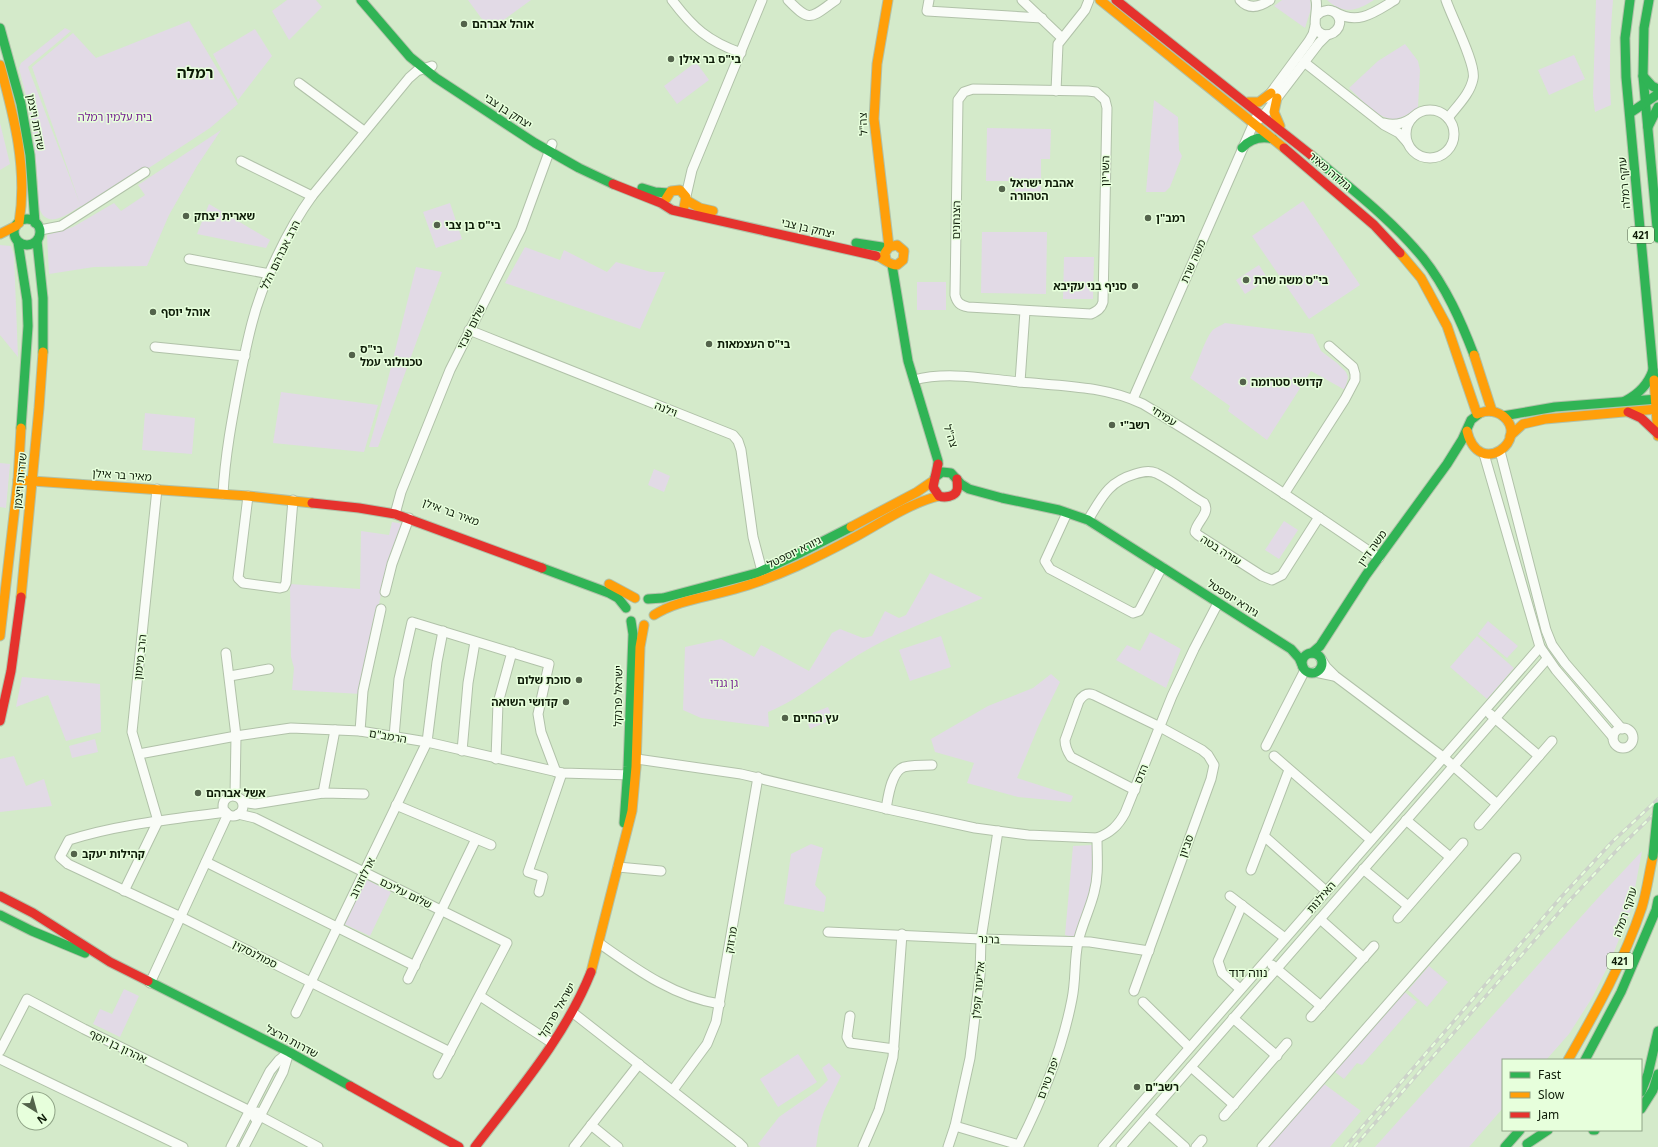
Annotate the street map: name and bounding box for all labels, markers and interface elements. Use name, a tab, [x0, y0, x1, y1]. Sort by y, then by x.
place label: אוהל אברהם	[472, 16, 535, 31]
marker: אוהל אברהם	[459, 19, 469, 29]
place label: בי"ס בר אילן	[679, 51, 741, 66]
marker: בי"ס בר אילן	[666, 54, 676, 64]
district label: רמלה	[177, 62, 213, 82]
street label: יצחק בן צבי	[481, 89, 535, 132]
street label: שדרות ויצמן	[24, 93, 49, 151]
park label: בית עלמין רמלה	[78, 109, 152, 124]
street label: צה"ל	[854, 112, 871, 136]
street label: גולדה מאיר	[1306, 148, 1355, 193]
street label: השריון	[1097, 155, 1112, 187]
street label: עוקף רמלה	[1614, 156, 1633, 210]
place label: אהבת ישראל הטהורה	[1010, 175, 1074, 203]
marker: אהבת ישראל הטהורה	[997, 184, 1007, 194]
street label: הצנחנים	[948, 200, 963, 240]
place label: שארית יצחק	[194, 208, 256, 223]
place label: רמב"ן	[1156, 210, 1185, 225]
marker: שארית יצחק	[181, 211, 191, 221]
marker: רמב"ן	[1143, 213, 1153, 223]
street label: יצחק בן צבי	[780, 214, 836, 241]
street label: הרב אברהם הלל	[256, 217, 303, 292]
place label: בי"ס בן צבי	[445, 217, 501, 232]
marker: בי"ס בן צבי	[432, 220, 442, 230]
road number: 421	[1628, 227, 1654, 243]
street label: משה שרת	[1176, 237, 1209, 285]
place label: בי"ס משה שרת	[1254, 272, 1329, 287]
marker: בי"ס משה שרת	[1241, 275, 1251, 285]
place label: סניף בני עקיבא	[1053, 278, 1128, 293]
marker: סניף בני עקיבא	[1130, 281, 1140, 291]
street label: שלום שבזי	[453, 302, 488, 352]
place label: אוהל יוסף	[161, 304, 211, 319]
marker: אוהל יוסף	[148, 307, 158, 317]
place label: בי"ס העצמאות	[717, 336, 791, 351]
marker: בי"ס העצמאות	[704, 339, 714, 349]
place label: בי"ס טכנולוגי עמל	[360, 341, 423, 369]
marker: בי"ס טכנולוגי עמל	[347, 350, 357, 360]
place label: קדושי סטרומה	[1251, 374, 1323, 389]
marker: קדושי סטרומה	[1238, 377, 1248, 387]
street label: וילנה	[653, 397, 680, 420]
street label: עמיחי	[1149, 402, 1180, 429]
place label: רשב"י	[1120, 417, 1150, 432]
marker: רשב"י	[1107, 420, 1117, 430]
street label: צה"ל	[941, 422, 962, 449]
street label: שדרות ויצמן	[9, 452, 30, 510]
street label: מאיר בר אילן	[92, 465, 152, 484]
street label: מאיר בר אילן	[421, 494, 482, 529]
street label: משה דיין	[1353, 527, 1390, 569]
street label: עזרה בטה	[1198, 531, 1245, 568]
street label: גיורא יוספטל	[764, 532, 823, 571]
street label: גיורא יוספטל	[1205, 575, 1262, 620]
street label: הרב מימון	[130, 633, 149, 681]
street label: ישראל פרנקל	[609, 665, 626, 727]
place label: סוכת שלום	[517, 672, 572, 687]
marker: סוכת שלום	[574, 675, 584, 685]
park label: גן גנדי	[710, 675, 738, 690]
place label: קדושי השואה	[491, 694, 558, 709]
marker: קדושי השואה	[561, 697, 571, 707]
place label: עץ החיים	[793, 710, 839, 725]
marker: עץ החיים	[780, 713, 790, 723]
street label: הרמב"ם	[368, 725, 408, 746]
street label: הדס	[1130, 762, 1151, 786]
place label: אשל אברהם	[206, 785, 266, 800]
marker: אשל אברהם	[193, 788, 203, 798]
street label: סביון	[1174, 832, 1197, 859]
place label: קהילות יעקב	[82, 846, 145, 861]
marker: קהילות יעקב	[69, 849, 79, 859]
street label: ארלוזורוב	[345, 855, 378, 901]
street label: שלום עליכם	[378, 874, 435, 912]
street label: האילנות	[1303, 877, 1339, 916]
street label: עוקף רמלה	[1609, 885, 1640, 939]
street label: מרזוק	[721, 925, 740, 954]
street label: ברנר	[978, 931, 1000, 946]
street label: סמולנסקין	[230, 936, 280, 971]
road number: 421	[1607, 953, 1633, 969]
street label: אליעזר קפלן	[968, 961, 987, 1019]
district label: נווה דוד	[1228, 964, 1268, 981]
street label: ישראל פרנקל	[535, 979, 578, 1040]
street label: שדרות הרצל	[263, 1020, 321, 1061]
street label: אהרון בן יוסף	[87, 1025, 149, 1066]
street label: יפת טירם	[1033, 1055, 1062, 1101]
legend	[1502, 1059, 1642, 1131]
text: Fast	[1538, 1066, 1562, 1083]
place label: רשב"ם	[1145, 1079, 1179, 1094]
marker: רשב"ם	[1132, 1082, 1142, 1092]
text: Slow	[1538, 1086, 1565, 1103]
north arrow	[16, 1091, 56, 1131]
text: Jam	[1537, 1106, 1559, 1123]
text: N	[34, 1111, 50, 1128]

